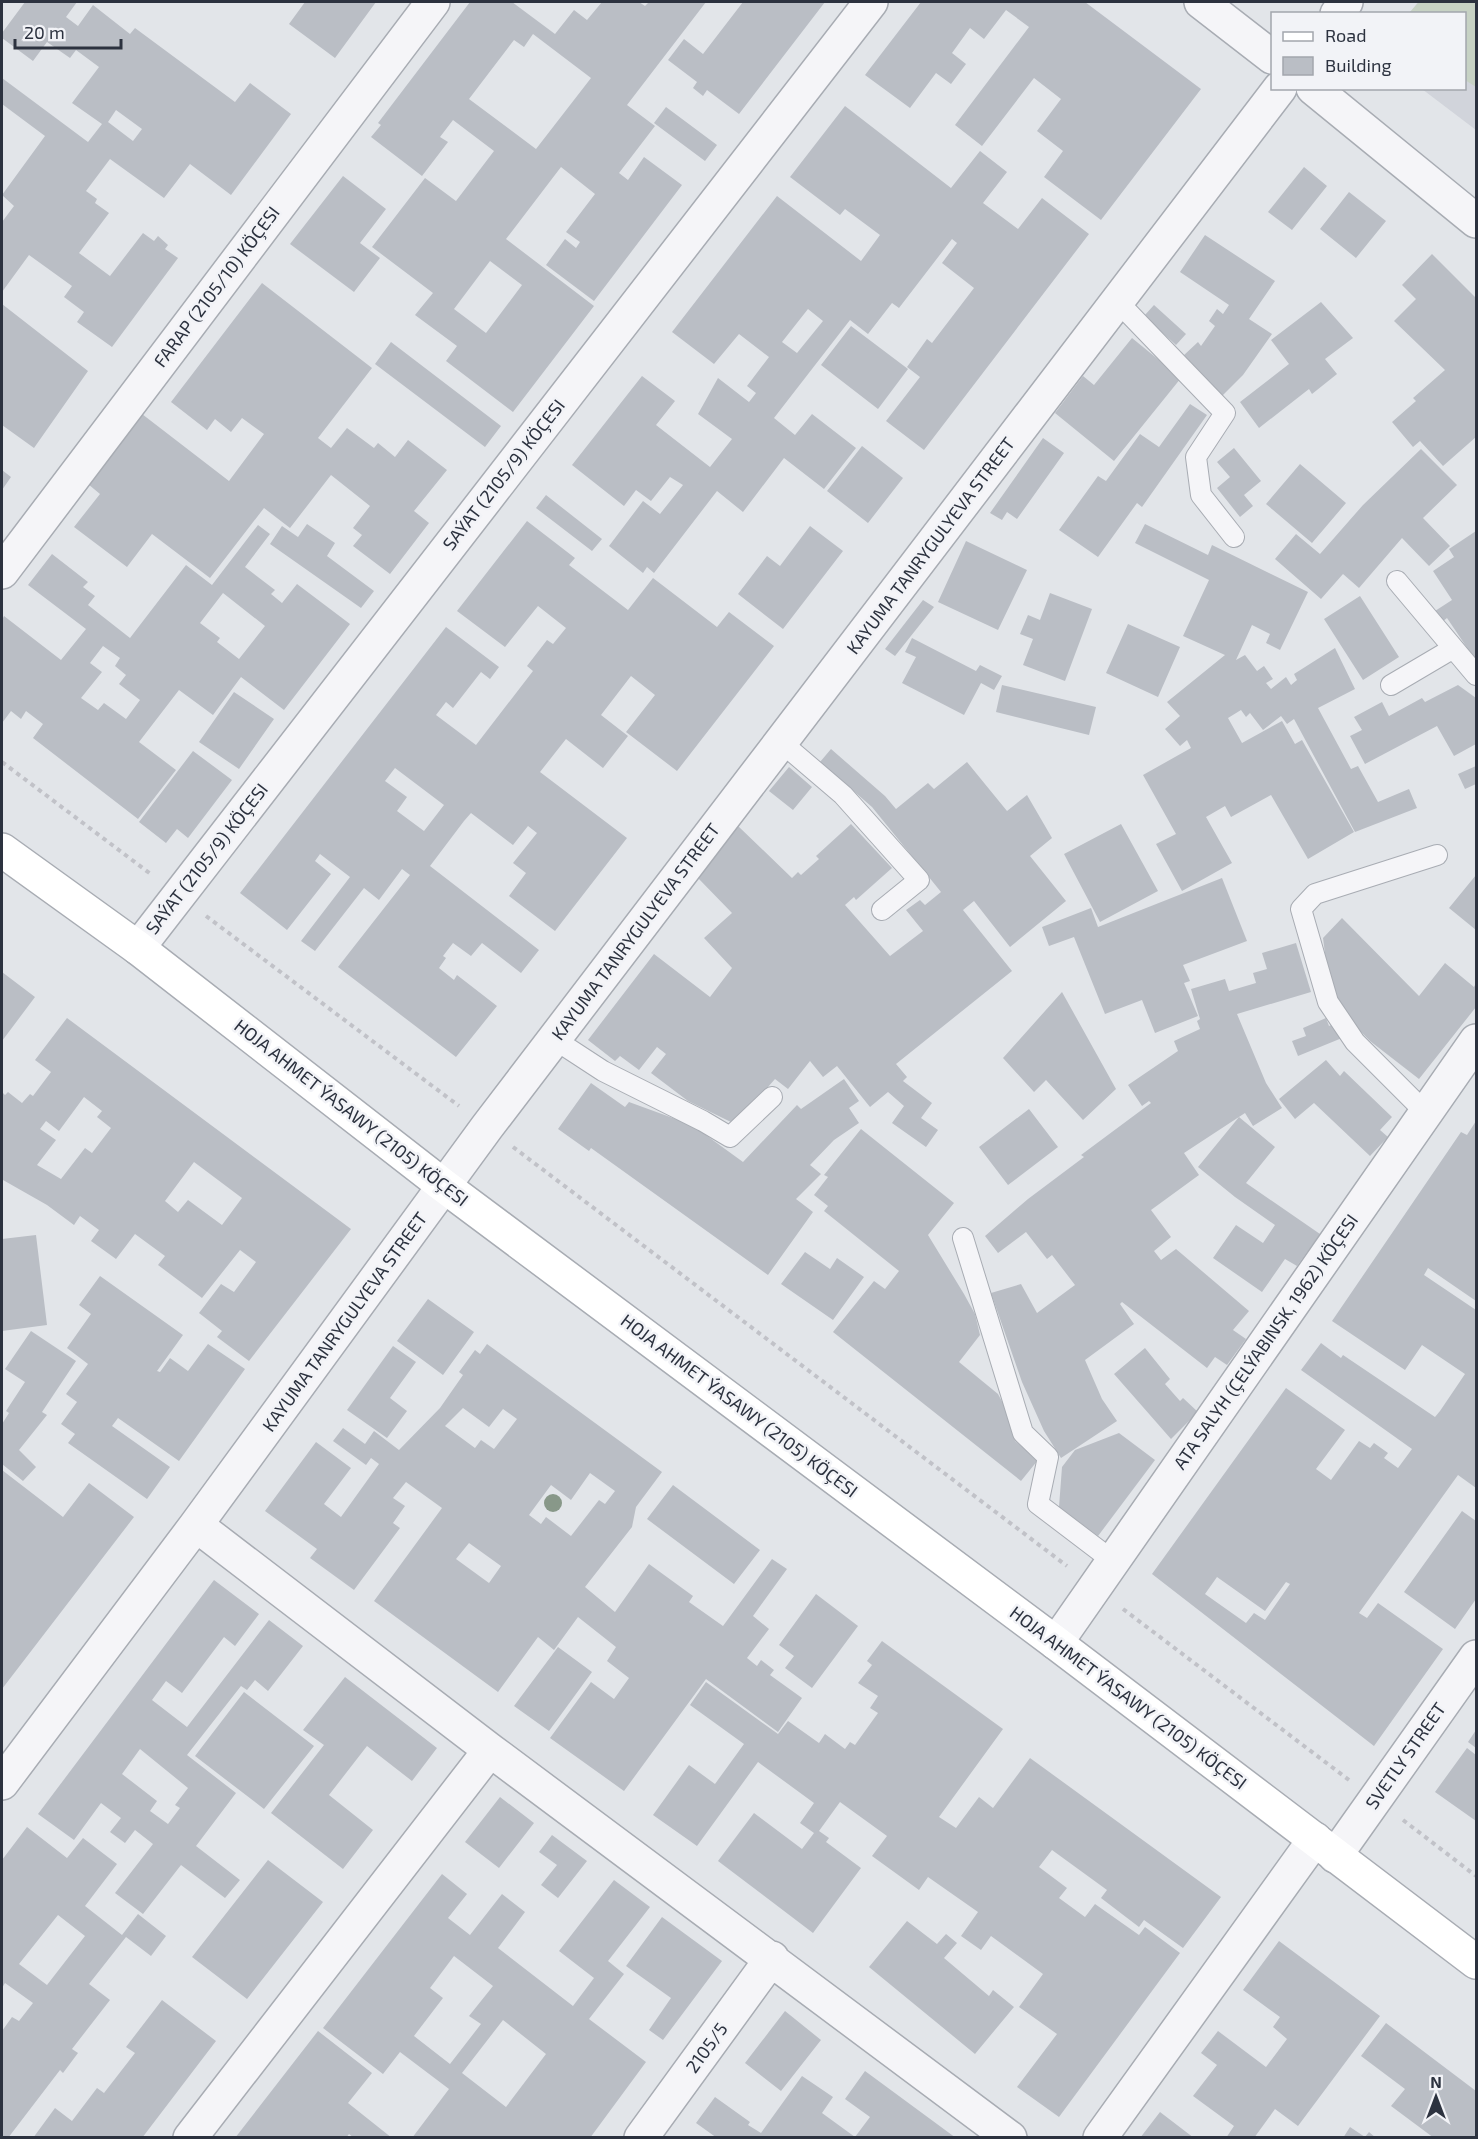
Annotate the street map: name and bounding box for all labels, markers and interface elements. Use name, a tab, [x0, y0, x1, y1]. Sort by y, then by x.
scale bar	[15, 12, 122, 50]
legend	[1271, 12, 1466, 90]
text: 20 m	[24, 21, 65, 43]
text: Road	[1325, 24, 1366, 46]
text: Building	[1325, 54, 1392, 76]
street label: FARAP (2105/10) KÖÇESI	[149, 202, 285, 372]
street label: SAÝAT (2105/9) KÖÇESI	[437, 395, 570, 555]
street label: KAYUMA TANRYGULYEVA STREET	[841, 432, 1019, 658]
street label: SAÝAT (2105/9) KÖÇESI	[140, 779, 273, 939]
street label: KAYUMA TANRYGULYEVA STREET	[546, 818, 724, 1044]
street label: HOJA AHMET ÝASAWY (2105) KÖÇESI	[230, 1014, 473, 1211]
street label: KAYUMA TANRYGULYEVA STREET	[257, 1207, 432, 1435]
street label: ATA SALYH (ÇELÝABINSK, 1962) KÖÇESI	[1168, 1210, 1363, 1474]
street label: HOJA AHMET ÝASAWY (2105) KÖÇESI	[616, 1309, 862, 1502]
street label: HOJA AHMET ÝASAWY (2105) KÖÇESI	[1005, 1601, 1251, 1794]
street label: SVETLY STREET	[1360, 1697, 1450, 1813]
street label: 2105/5	[681, 2018, 732, 2077]
north arrow	[1406, 2067, 1466, 2127]
text: N	[1430, 2072, 1442, 2091]

